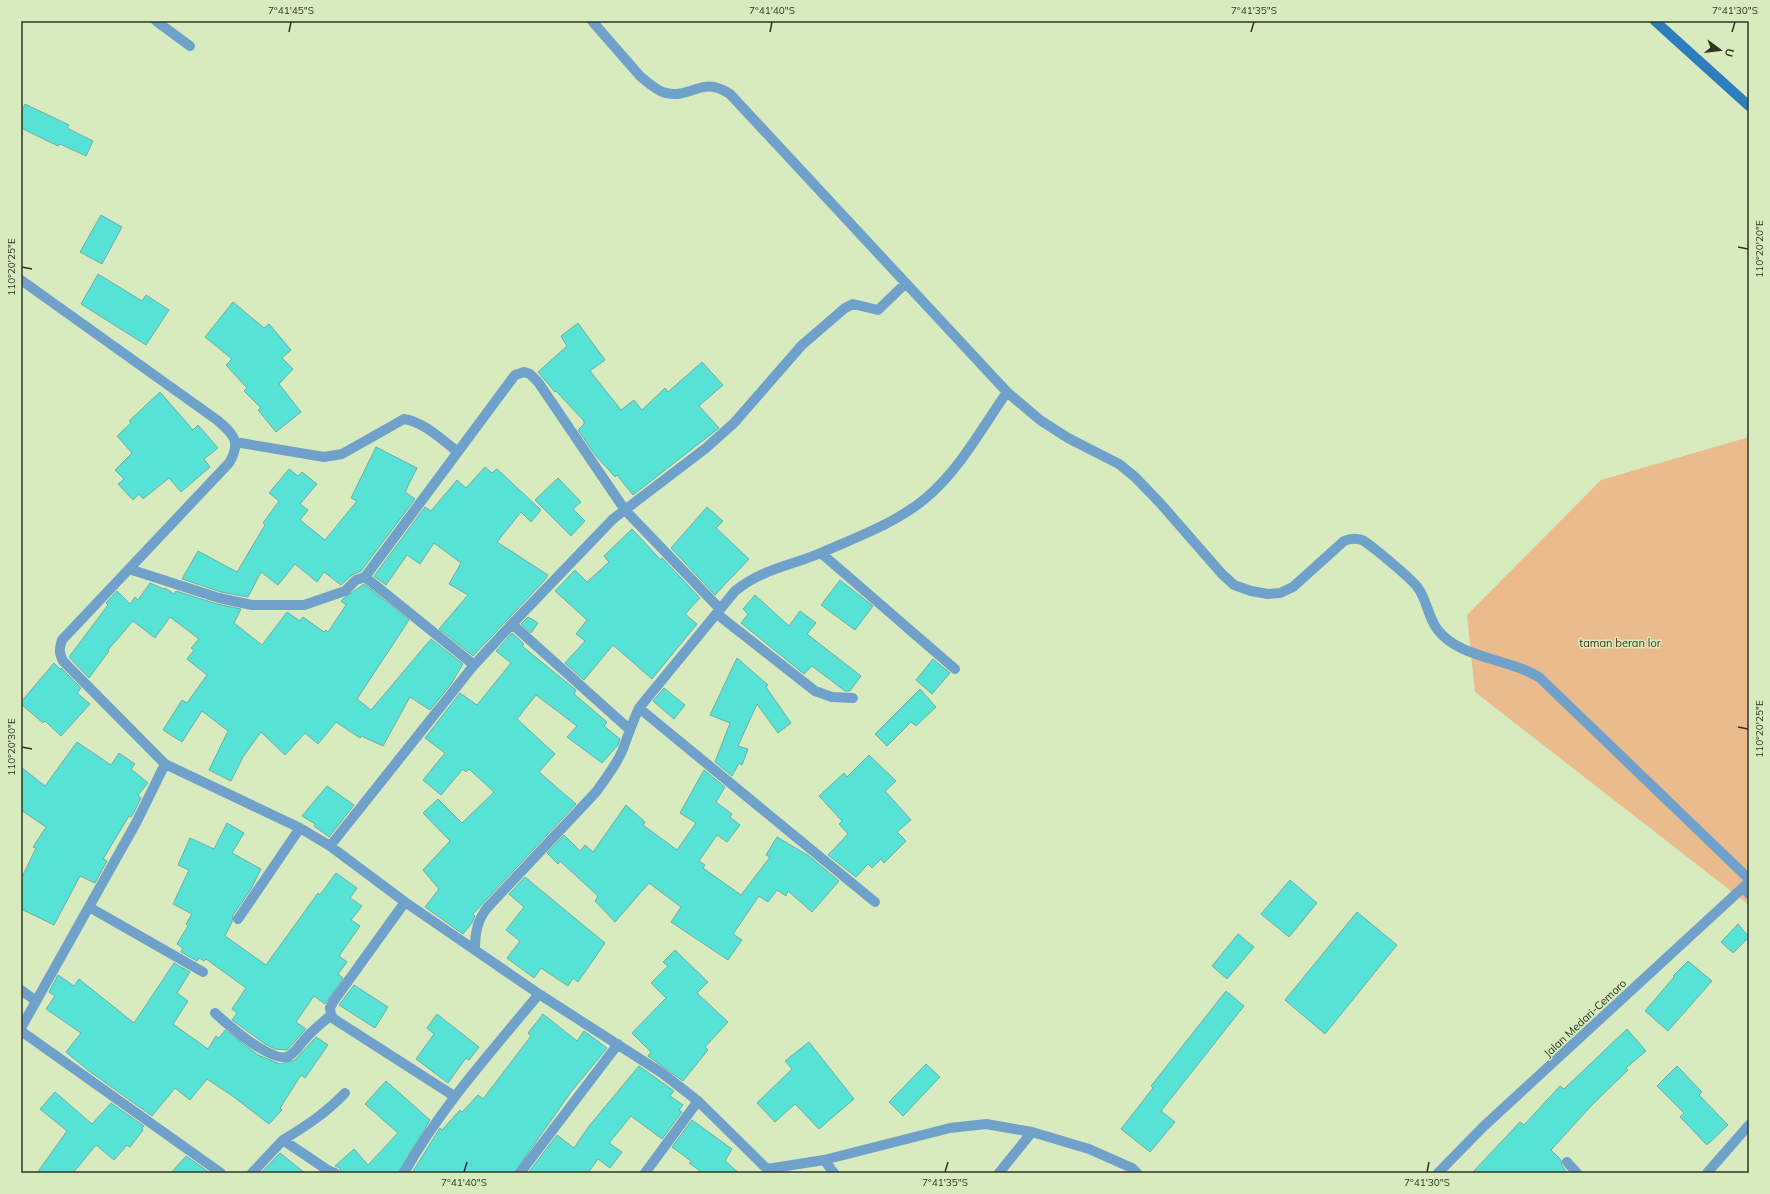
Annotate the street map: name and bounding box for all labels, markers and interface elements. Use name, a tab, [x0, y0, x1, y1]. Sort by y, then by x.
text: 7°41'45"S	[268, 4, 314, 17]
text: 7°41'40"S	[749, 4, 795, 17]
text: 7°41'35"S	[1231, 4, 1277, 17]
text: 7°41'30"S	[1712, 4, 1758, 17]
north arrow	[1700, 30, 1740, 70]
text: U	[1722, 47, 1737, 58]
text: 110°20'20"E	[1753, 220, 1766, 278]
text: 110°20'25"E	[5, 238, 18, 296]
park label: taman beran lor	[1579, 636, 1661, 650]
text: 110°20'25"E	[1753, 700, 1766, 758]
text: 110°20'30"E	[5, 718, 18, 776]
street label: Jalan Medari-Cemoro	[1541, 976, 1629, 1060]
text: 7°41'40"S	[441, 1176, 487, 1189]
text: 7°41'35"S	[922, 1176, 968, 1189]
text: 7°41'30"S	[1404, 1176, 1450, 1189]

